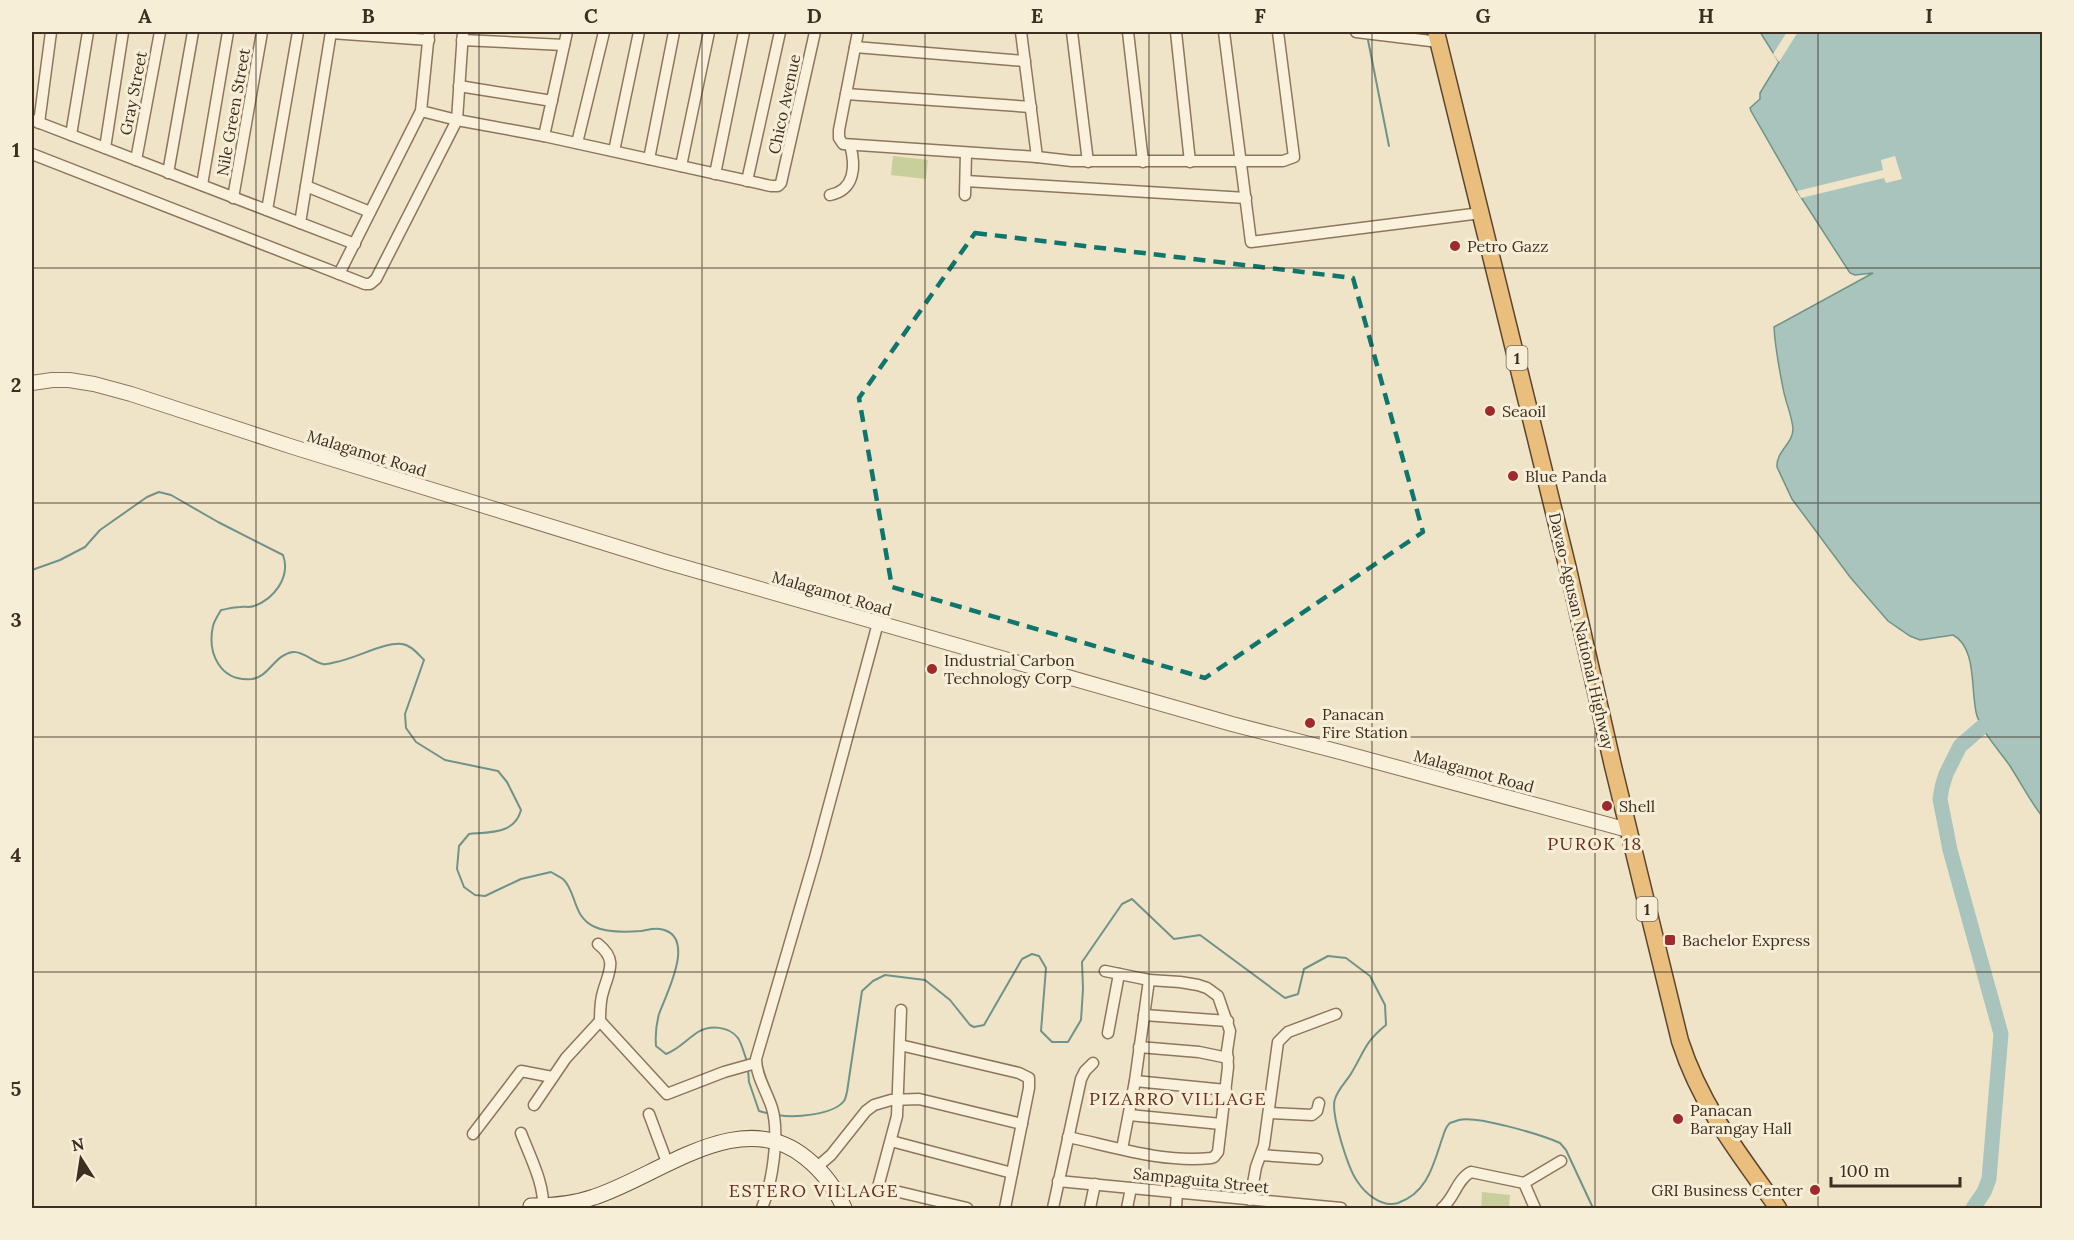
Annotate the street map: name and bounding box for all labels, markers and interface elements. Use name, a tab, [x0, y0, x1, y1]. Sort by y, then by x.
text: A	[138, 3, 152, 28]
text: B	[361, 3, 375, 28]
text: C	[584, 3, 598, 28]
text: D	[806, 3, 822, 28]
text: E	[1031, 3, 1043, 28]
text: F	[1254, 3, 1266, 28]
text: G	[1475, 3, 1491, 28]
text: H	[1698, 3, 1714, 28]
text: I	[1925, 3, 1933, 28]
street label: Nile Green Street	[212, 46, 254, 177]
street label: Gray Street	[115, 49, 151, 137]
street label: Chico Avenue	[764, 52, 804, 156]
text: 1	[12, 137, 20, 162]
place label: Petro Gazz	[1467, 236, 1548, 256]
marker: Petro Gazz	[1448, 239, 1462, 253]
road number: 1	[1506, 346, 1528, 370]
text: 2	[11, 372, 21, 397]
place label: Seaoil	[1502, 401, 1546, 421]
marker: Seaoil	[1483, 404, 1497, 418]
street label: Malagamot Road	[305, 425, 430, 481]
place label: Blue Panda	[1525, 466, 1607, 486]
marker: Blue Panda	[1506, 469, 1520, 483]
street label: Davao-Agusan National Highway	[1545, 511, 1619, 752]
street label: Malagamot Road	[770, 566, 895, 620]
text: 3	[10, 607, 22, 632]
place label: Industrial Carbon Technology Corp	[944, 650, 1075, 688]
marker: Industrial Carbon Technology Corp	[925, 662, 939, 676]
place label: Panacan Fire Station	[1322, 704, 1408, 742]
marker: Panacan Fire Station	[1303, 716, 1317, 730]
street label: Malagamot Road	[1412, 745, 1537, 797]
place label: Shell	[1619, 796, 1655, 816]
marker: Shell	[1600, 799, 1614, 813]
district label: PUROK 18	[1547, 832, 1643, 855]
text: 4	[11, 842, 22, 867]
road number: 1	[1636, 897, 1658, 921]
place label: Bachelor Express	[1682, 930, 1810, 950]
marker: Bachelor Express	[1663, 933, 1677, 947]
text: 5	[11, 1076, 22, 1101]
district label: PIZARRO VILLAGE	[1089, 1087, 1267, 1110]
place label: Panacan Barangay Hall	[1690, 1100, 1792, 1138]
marker: Panacan Barangay Hall	[1671, 1112, 1685, 1126]
north arrow	[51, 1129, 111, 1189]
text: N	[70, 1133, 86, 1155]
scale bar	[1831, 1150, 1960, 1188]
text: 100 m	[1840, 1159, 1890, 1182]
street label: Sampaguita Street	[1132, 1163, 1271, 1197]
district label: ESTERO VILLAGE	[729, 1179, 899, 1202]
place label: GRI Business Center	[1651, 1180, 1803, 1200]
marker: GRI Business Center	[1808, 1183, 1822, 1197]

